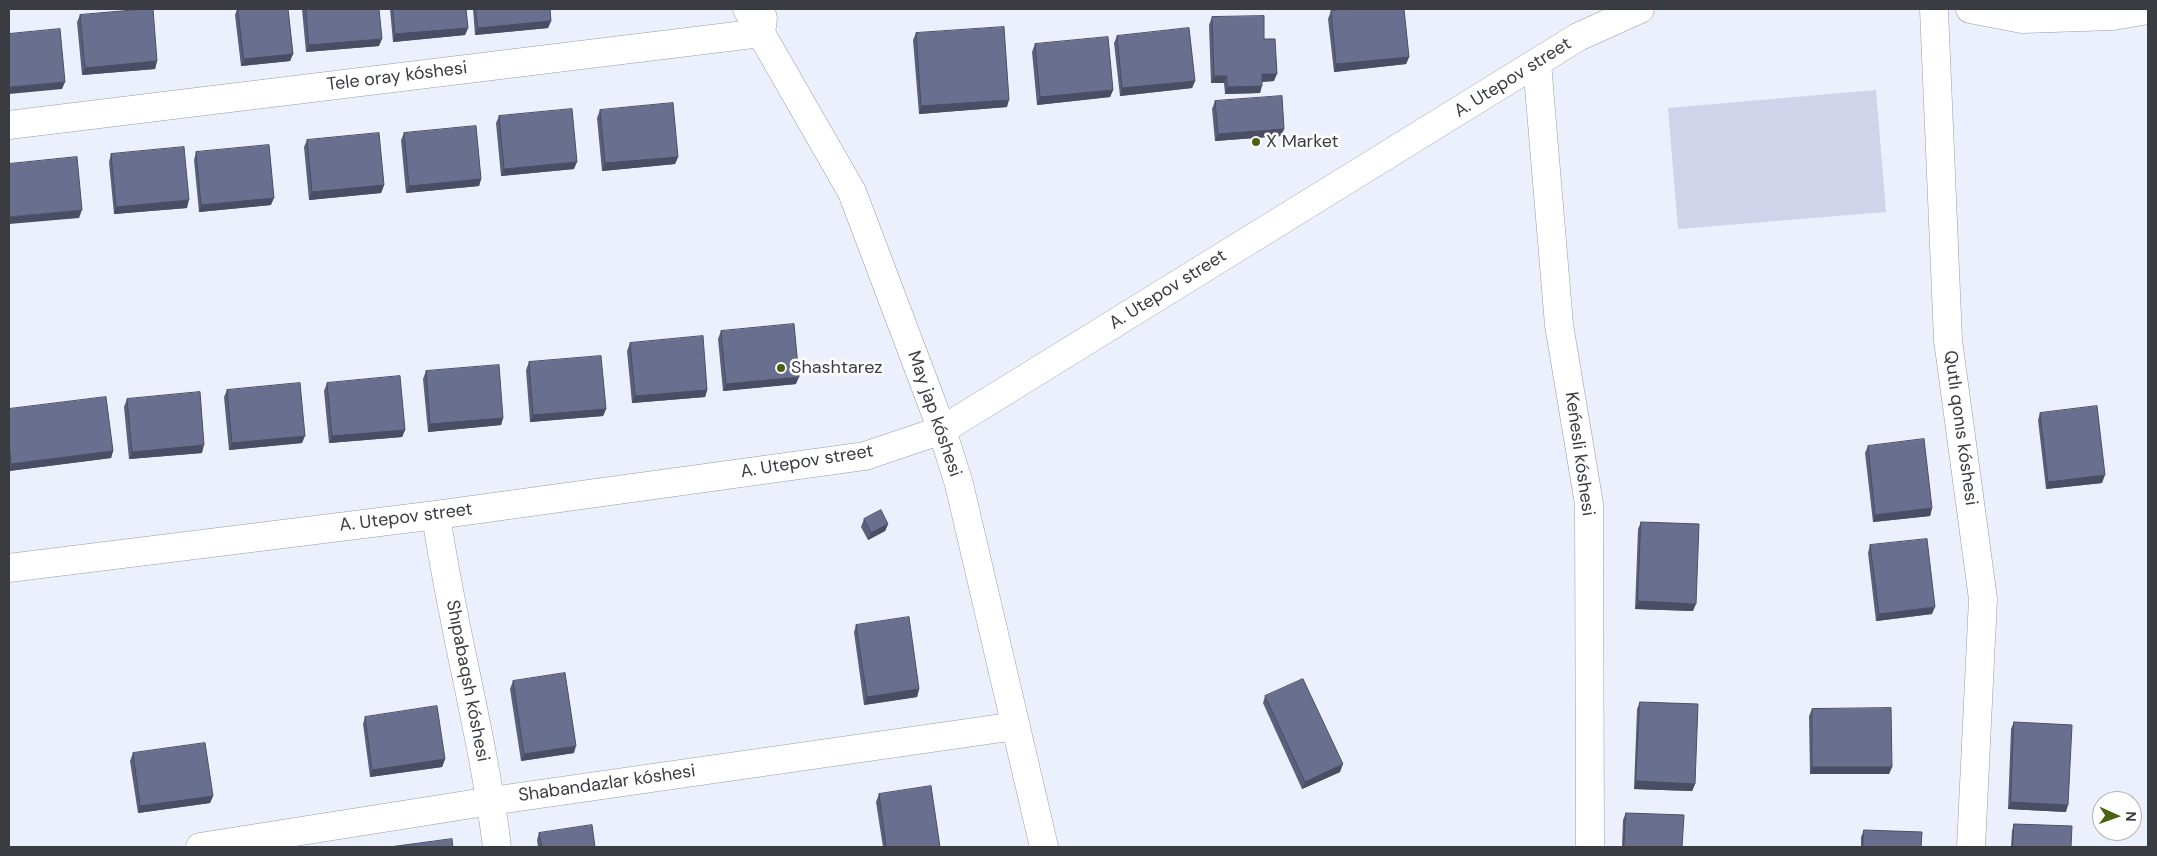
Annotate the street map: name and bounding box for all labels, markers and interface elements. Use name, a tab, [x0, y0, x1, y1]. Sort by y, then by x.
street label: A. Utepov street	[1450, 33, 1576, 123]
street label: Tele oray kóshesi	[325, 58, 469, 96]
place label: X Market	[1266, 131, 1339, 153]
marker: X Market	[1250, 136, 1262, 148]
street label: A. Utepov street	[1105, 245, 1231, 335]
street label: May jap kóshesi	[902, 348, 966, 480]
street label: Qutlı qonıs kóshesi	[1938, 349, 1982, 507]
place label: Shashtarez	[791, 357, 883, 379]
marker: Shashtarez	[775, 362, 787, 374]
street label: Keńesli kóshesi	[1560, 391, 1598, 517]
street label: A. Utepov street	[739, 441, 875, 483]
street label: A. Utepov street	[338, 499, 474, 537]
street label: Shıpabaqsh kóshesi	[441, 598, 493, 764]
street label: Shabandazlar kóshesi	[517, 761, 697, 807]
north arrow	[2092, 791, 2142, 841]
text: N	[2122, 811, 2140, 822]

